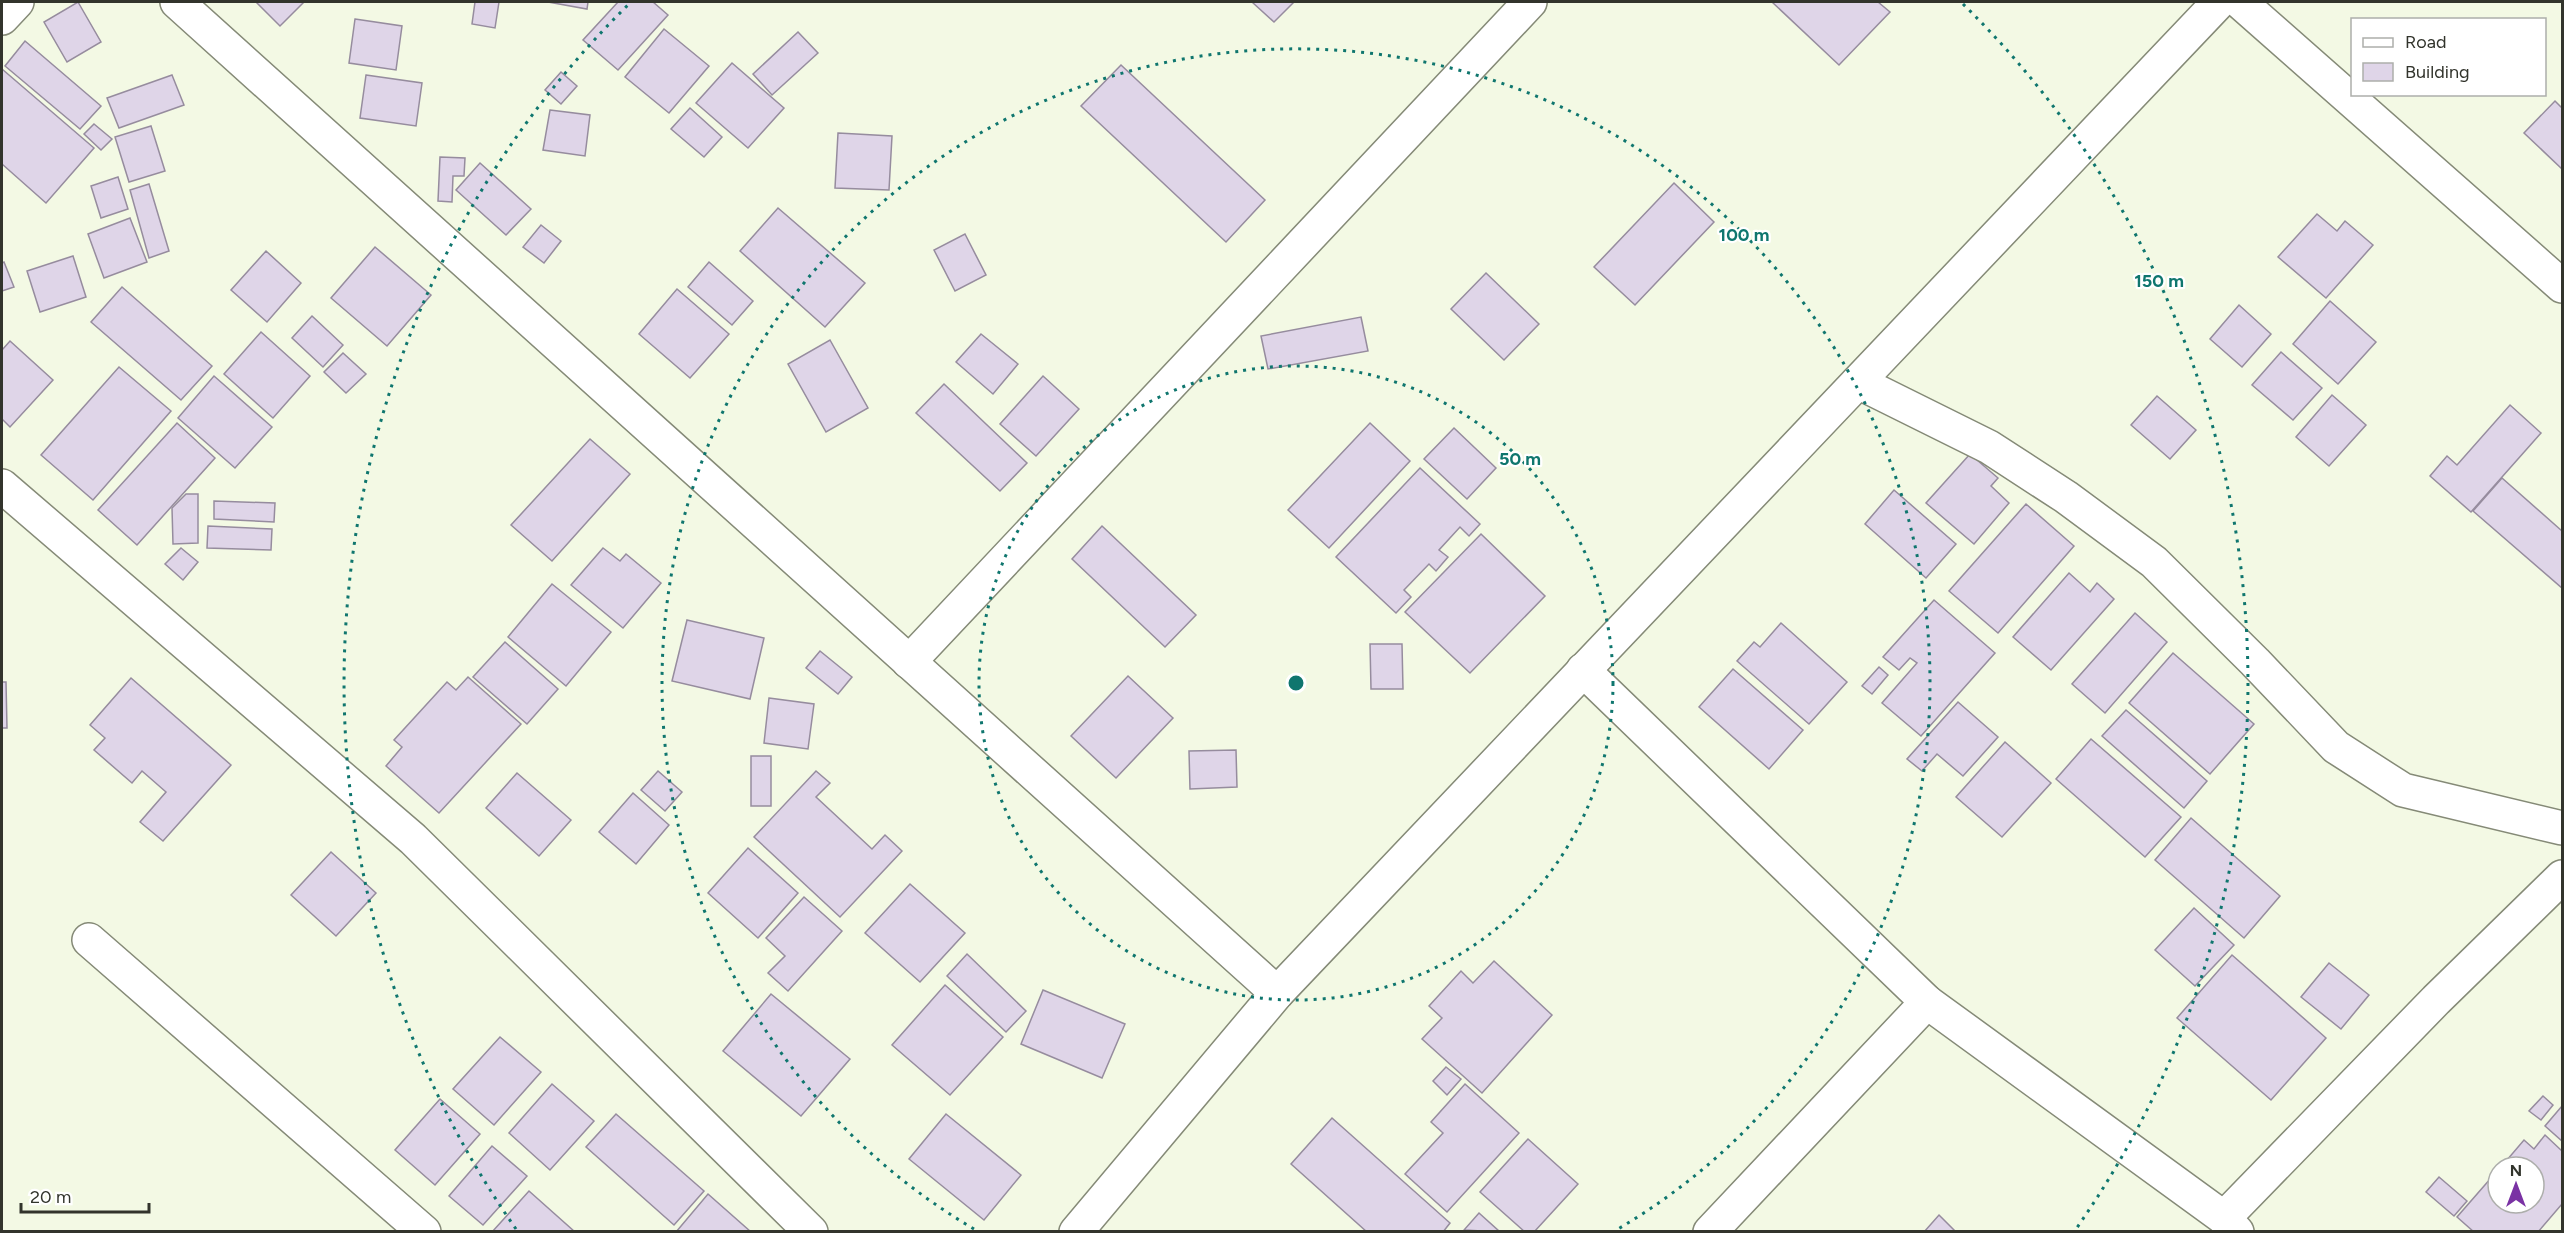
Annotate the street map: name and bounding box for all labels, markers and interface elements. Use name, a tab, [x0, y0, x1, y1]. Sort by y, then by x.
legend	[2351, 18, 2546, 96]
text: Road	[2405, 31, 2446, 53]
text: Building	[2405, 61, 2470, 83]
text: 100 m	[1719, 224, 1769, 246]
text: 150 m	[2134, 270, 2184, 292]
text: 50 m	[1499, 448, 1541, 470]
centre of rings	[1286, 673, 1306, 693]
north arrow	[2486, 1155, 2546, 1215]
text: N	[2510, 1161, 2522, 1180]
scale bar	[21, 1176, 148, 1214]
text: 20 m	[30, 1186, 71, 1208]

